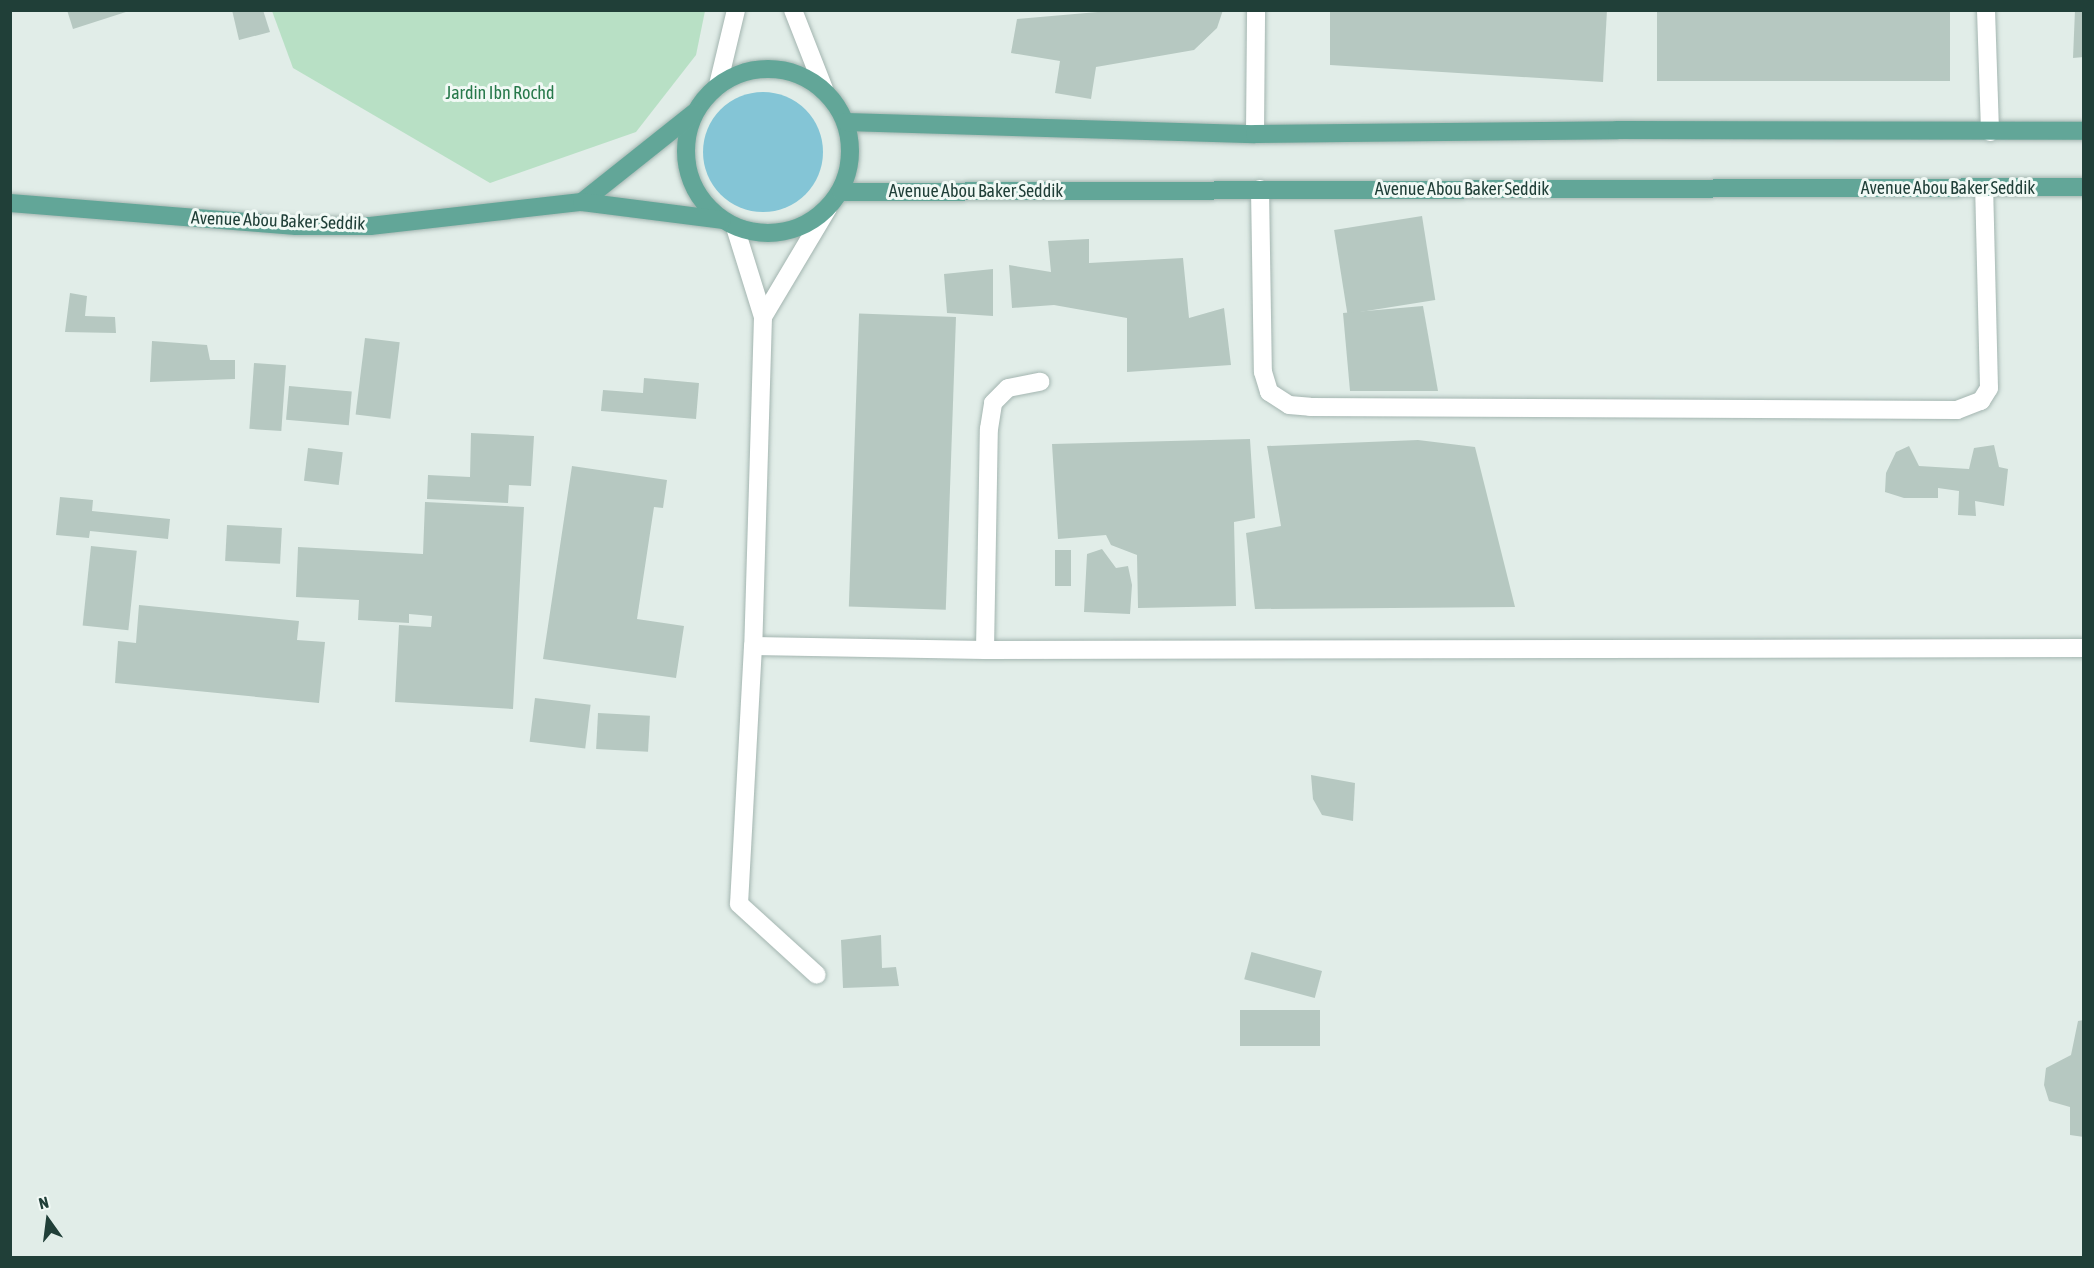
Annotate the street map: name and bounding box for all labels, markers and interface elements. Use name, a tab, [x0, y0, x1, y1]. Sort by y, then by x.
park label: Jardin Ibn Rochd	[445, 82, 555, 104]
street label: Avenue Abou Baker Seddik	[1861, 177, 2035, 199]
street label: Avenue Abou Baker Seddik	[1375, 178, 1549, 200]
street label: Avenue Abou Baker Seddik	[889, 180, 1063, 202]
street label: Avenue Abou Baker Seddik	[190, 207, 366, 235]
north arrow	[18, 1190, 78, 1250]
text: N	[37, 1193, 50, 1212]

